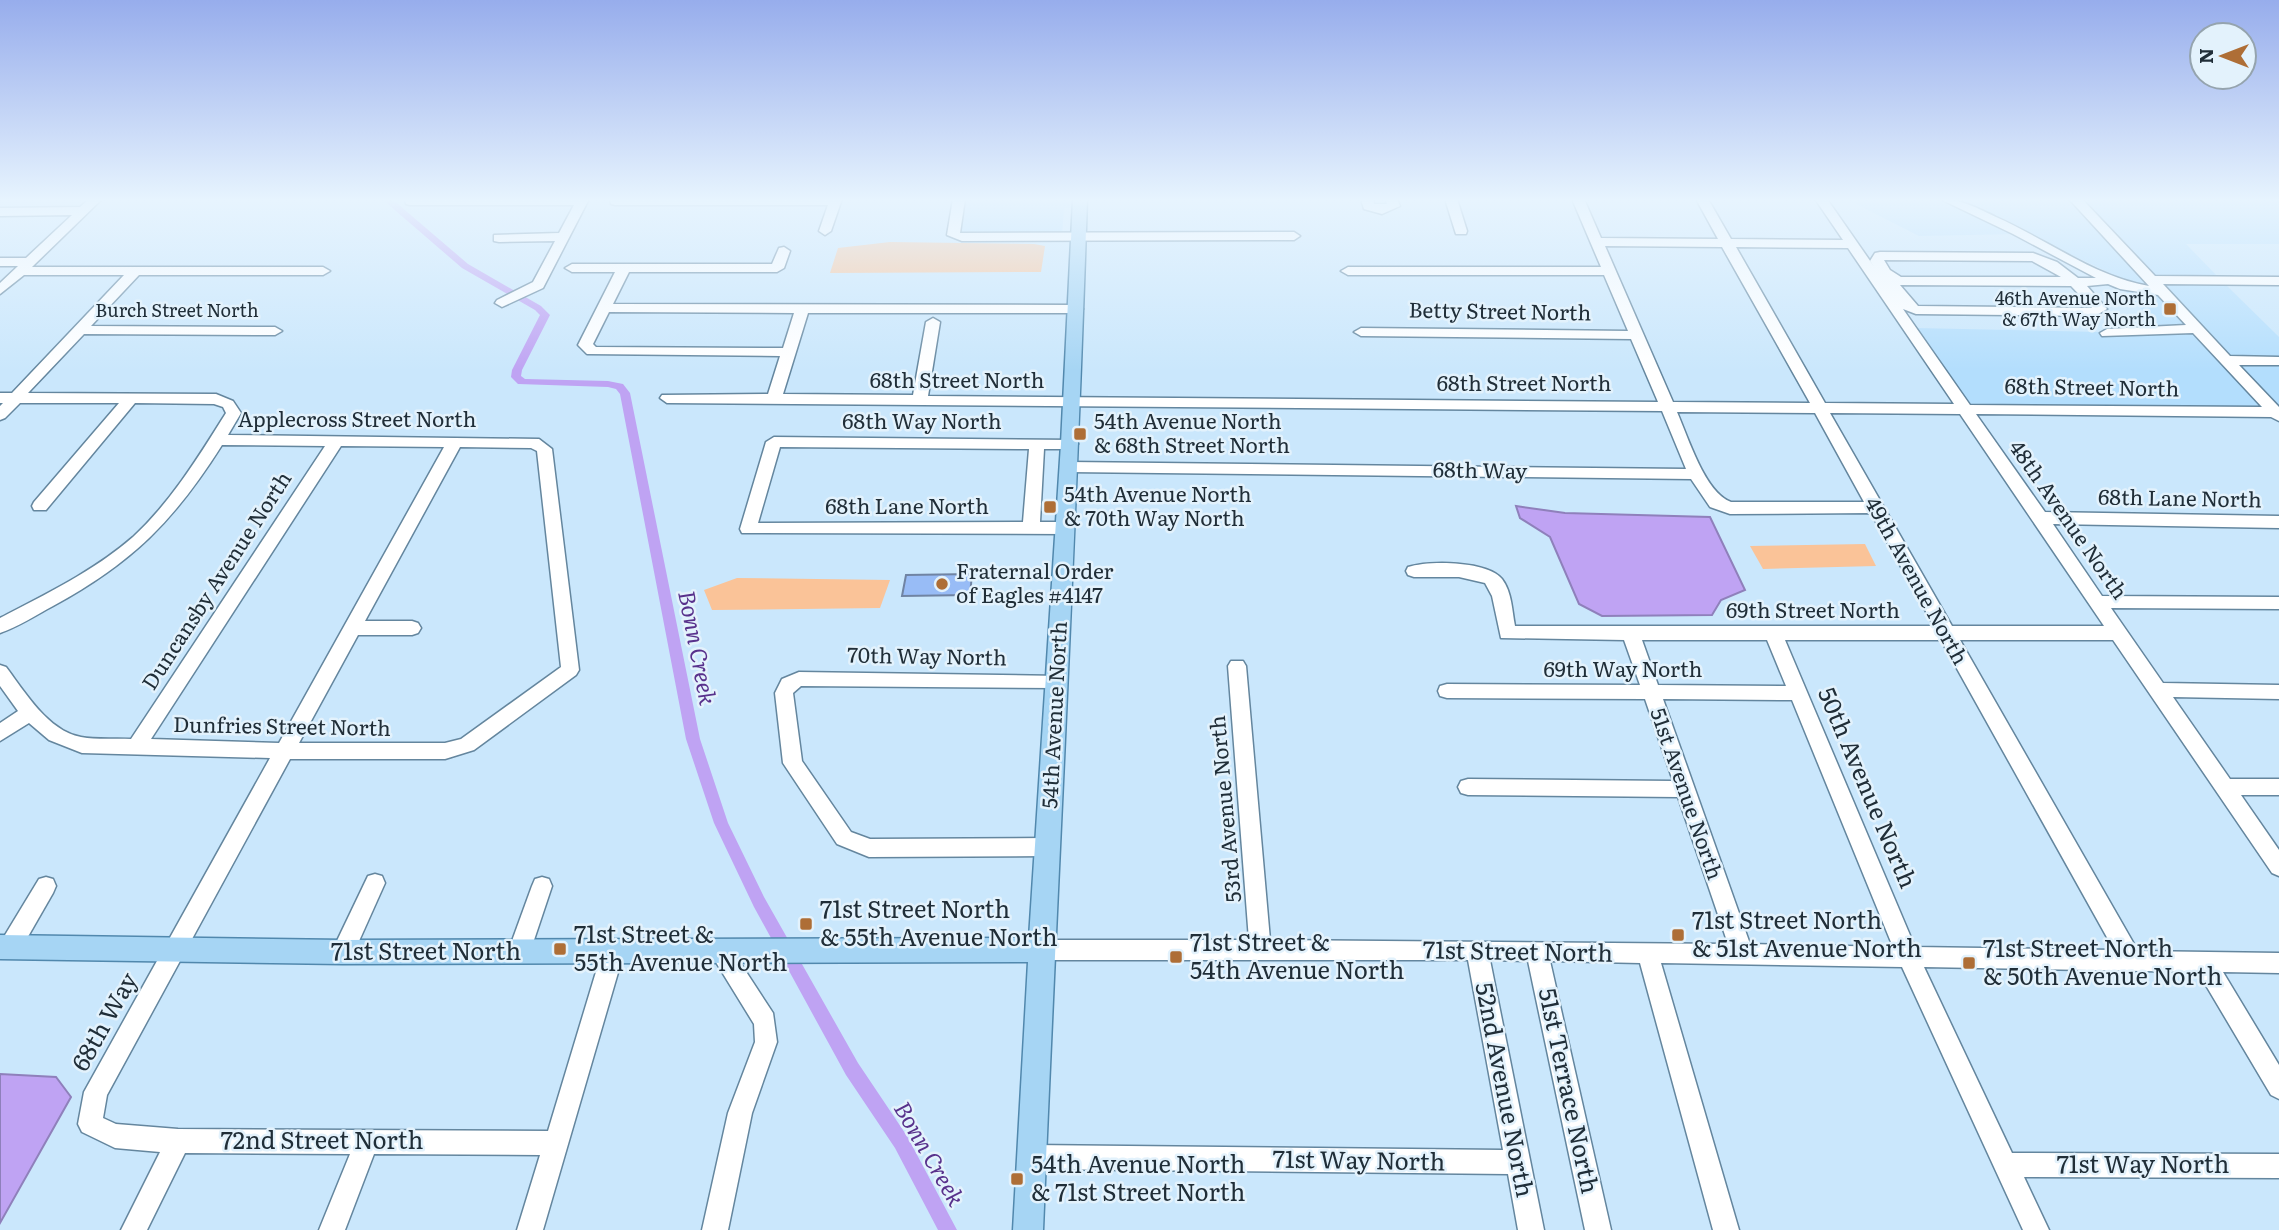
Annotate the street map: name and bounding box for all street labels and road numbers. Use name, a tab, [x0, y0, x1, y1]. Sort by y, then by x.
street label: Betty Street North	[1408, 292, 1592, 327]
street label: Burch Street North	[95, 296, 259, 323]
street label: 68th Street North	[870, 363, 1044, 394]
street label: 68th Street North	[1437, 366, 1611, 397]
street label: 68th Street North	[2004, 368, 2180, 403]
street label: Applecross Street North	[238, 402, 476, 433]
street label: 68th Way North	[842, 404, 1002, 435]
street label: 48th Avenue North	[2003, 432, 2137, 605]
street label: 68th Way	[1433, 452, 1528, 485]
street label: Duncansby Avenue North	[132, 464, 297, 695]
street label: 68th Lane North	[2098, 480, 2262, 513]
street label: 68th Lane North	[825, 489, 989, 520]
street label: 49th Avenue North	[1859, 490, 1977, 670]
street label: 69th Street North	[1726, 593, 1900, 624]
street label: 54th Avenue North	[1032, 620, 1073, 809]
street label: 70th Way North	[847, 638, 1007, 671]
street label: 69th Way North	[1544, 652, 1703, 683]
street label: 50th Avenue North	[1811, 681, 1927, 893]
street label: 51st Avenue North	[1644, 703, 1732, 883]
street label: Dunfries Street North	[173, 707, 391, 742]
street label: 53rd Avenue North	[1200, 714, 1247, 904]
street label: 71st Street North	[1423, 930, 1613, 969]
street label: 71st Street North	[331, 932, 521, 967]
street label: 68th Way	[61, 965, 144, 1076]
street label: 52nd Avenue North	[1468, 979, 1544, 1200]
street label: 51st Terrace North	[1532, 984, 1609, 1197]
street label: 72nd Street North	[221, 1121, 423, 1156]
street label: 71st Way North	[1272, 1139, 1446, 1178]
street label: 71st Way North	[2057, 1145, 2229, 1180]

